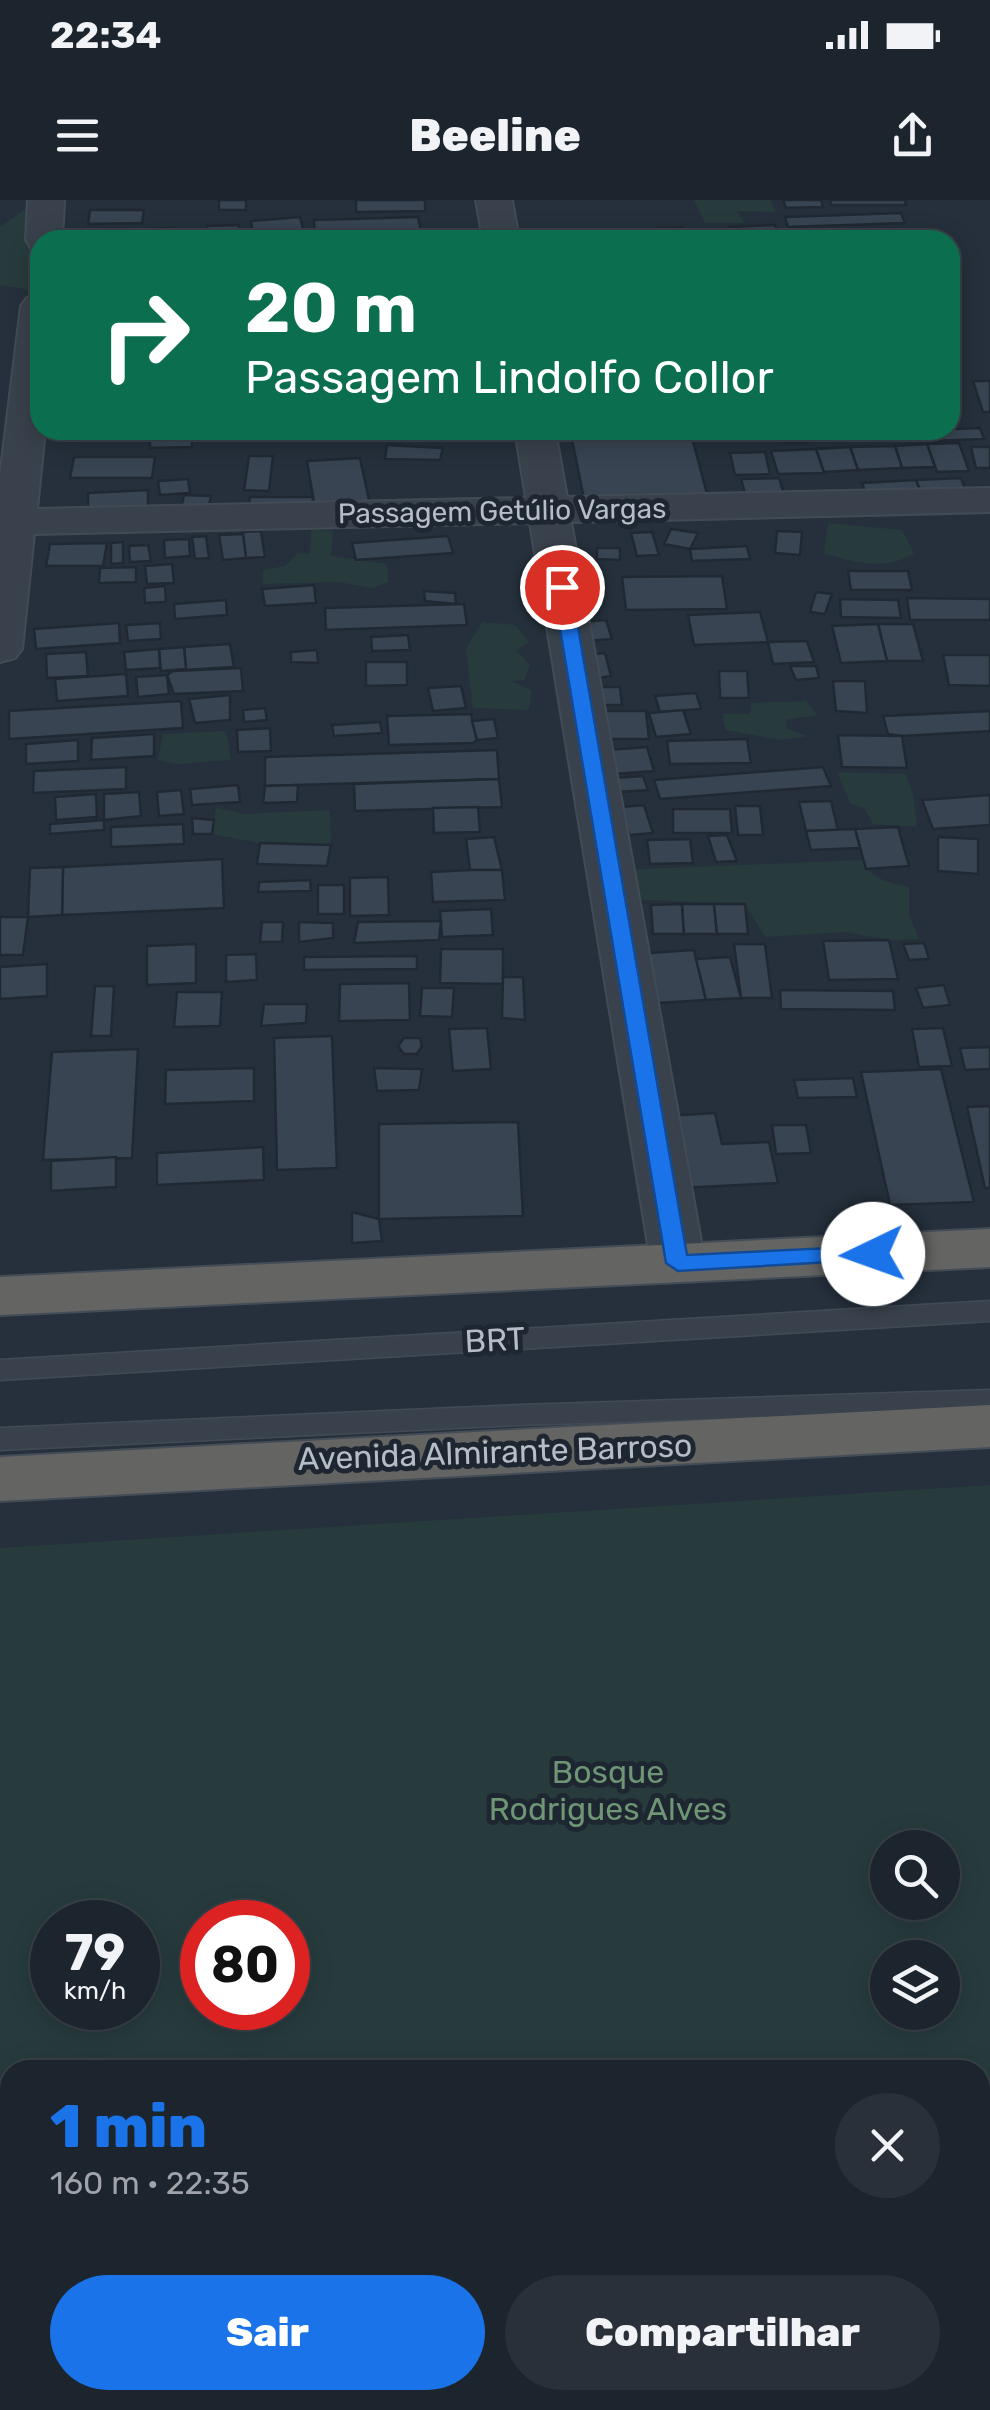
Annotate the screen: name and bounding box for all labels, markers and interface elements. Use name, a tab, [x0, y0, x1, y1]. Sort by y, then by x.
text: 22:34	[50, 12, 162, 58]
icon: menu	[50, 108, 105, 163]
icon: share	[885, 108, 940, 163]
text: Beeline	[409, 109, 581, 162]
text: 20 m	[245, 267, 417, 350]
icon: right	[80, 270, 210, 400]
text: Passagem Lindolfo Collor	[245, 351, 774, 404]
street label: Passagem Getúlio Vargas	[337, 492, 667, 530]
pin	[520, 545, 605, 630]
icon: arrive	[535, 560, 590, 615]
position arrow	[821, 1202, 925, 1306]
street label: BRT	[464, 1319, 526, 1361]
street label: Avenida Almirante Barroso	[297, 1426, 693, 1478]
park label: Bosque Rodrigues Alves	[489, 1753, 727, 1828]
map controls	[870, 1830, 960, 2030]
button: search	[870, 1830, 960, 1920]
speed limit sign: 80	[180, 1900, 310, 2030]
text: 79	[65, 1923, 125, 1983]
button: layers	[870, 1940, 960, 2030]
text: km/h	[64, 1976, 126, 2005]
text: 1 min	[50, 2091, 207, 2162]
button: close	[835, 2093, 940, 2198]
text: 160 m · 22:35	[50, 2164, 250, 2202]
button: Sair	[50, 2275, 485, 2390]
button: Compartilhar	[505, 2275, 940, 2390]

